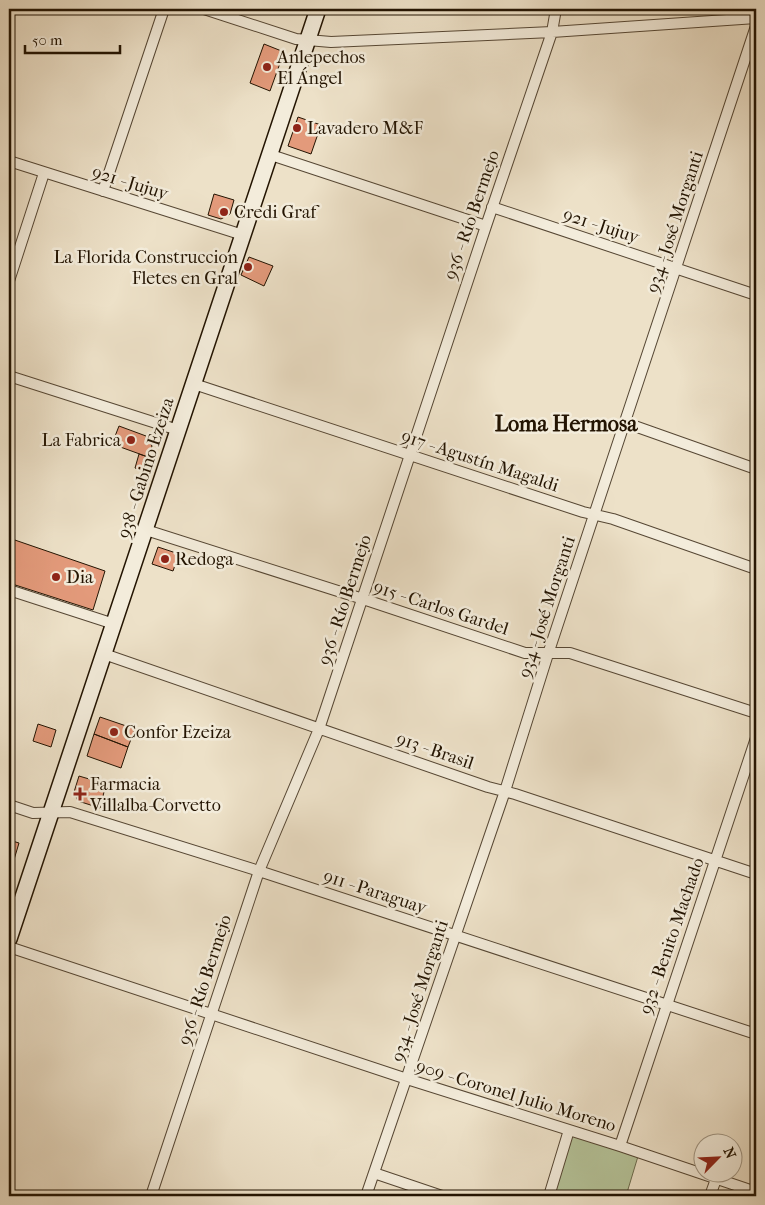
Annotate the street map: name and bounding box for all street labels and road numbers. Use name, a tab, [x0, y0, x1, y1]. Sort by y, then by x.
street label: 936 - Río Bermejo	[440, 147, 504, 283]
street label: 934 - José Morganti	[642, 148, 708, 295]
street label: 921 - Jujuy	[89, 162, 172, 205]
street label: 921 - Jujuy	[561, 204, 643, 249]
street label: 938 - Gabino Ezeiza	[113, 394, 179, 541]
street label: 917 - Agustín Magaldi	[399, 426, 562, 497]
street label: 936 - Río Bermejo	[314, 532, 376, 668]
street label: 934 - José Morganti	[514, 533, 580, 680]
street label: 915 - Carlos Gardel	[371, 576, 511, 640]
street label: 913 - Brasil	[394, 728, 476, 774]
street label: 932 - Benito Machado	[635, 855, 709, 1017]
street label: 911 - Paraguay	[321, 865, 431, 919]
street label: 936 - Río Bermejo	[174, 912, 236, 1048]
street label: 934 - José Morganti	[387, 917, 453, 1064]
street label: 909 - Coronel Julio Moreno	[414, 1056, 618, 1136]

